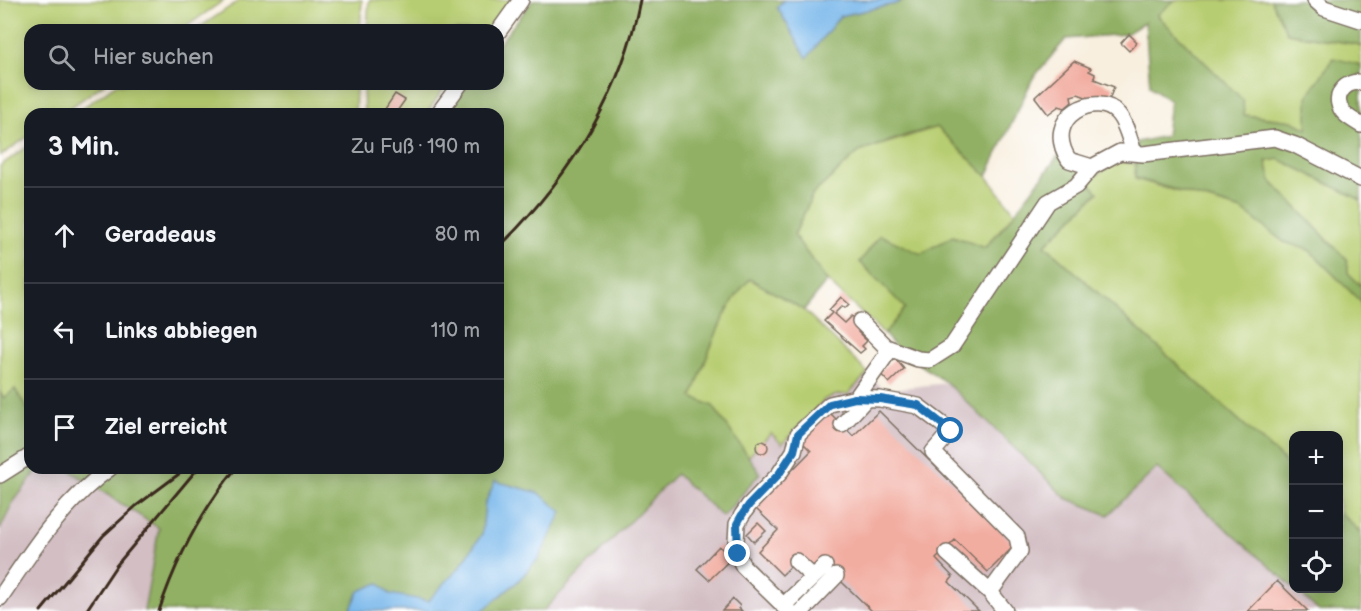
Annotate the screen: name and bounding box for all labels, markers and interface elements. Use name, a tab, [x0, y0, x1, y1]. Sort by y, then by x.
search box	[24, 24, 504, 90]
icon: search	[45, 41, 78, 74]
text: Hier suchen	[93, 44, 214, 71]
text: 3 Min.	[48, 132, 119, 163]
text: Zu Fuß · 190 m	[352, 135, 480, 159]
icon: ahead	[48, 219, 81, 252]
text: Geradeaus	[105, 222, 216, 249]
text: 80 m	[435, 223, 480, 247]
icon: left	[48, 315, 81, 348]
text: Links abbiegen	[105, 318, 258, 345]
text: 110 m	[431, 319, 480, 343]
icon: arrive	[48, 411, 81, 444]
text: Ziel erreicht	[105, 414, 227, 441]
route start	[937, 417, 963, 443]
map controls	[1289, 431, 1343, 593]
button: +	[1289, 431, 1343, 485]
button: −	[1289, 485, 1343, 539]
button: locate	[1289, 539, 1343, 593]
route end	[724, 540, 750, 566]

